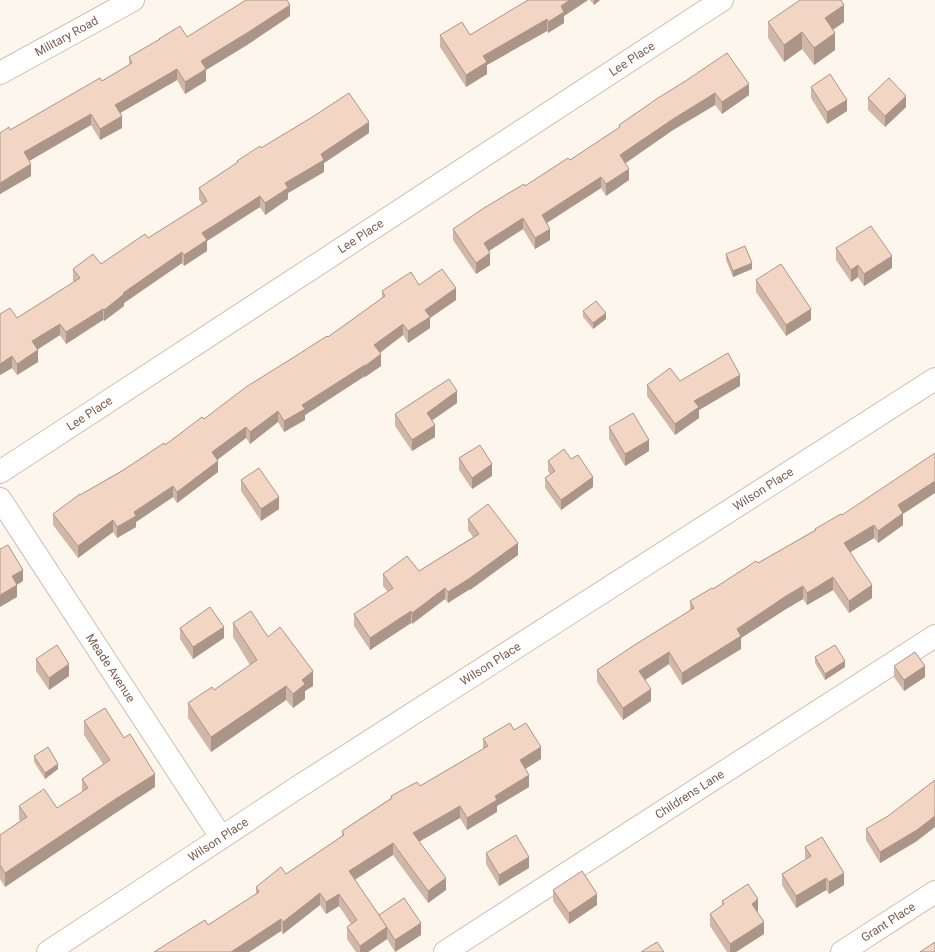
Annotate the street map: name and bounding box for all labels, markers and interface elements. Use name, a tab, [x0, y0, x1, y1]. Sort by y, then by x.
street label: Military Road	[33, 13, 101, 59]
street label: Lee Place	[606, 39, 657, 79]
street label: Lee Place	[335, 216, 386, 256]
street label: Lee Place	[64, 393, 115, 434]
street label: Wilson Place	[730, 465, 796, 514]
street label: Meade Avenue	[83, 631, 138, 705]
street label: Wilson Place	[458, 639, 523, 688]
street label: Childrens Lane	[652, 767, 727, 822]
street label: Wilson Place	[186, 815, 251, 864]
street label: Grant Place	[858, 900, 918, 945]

